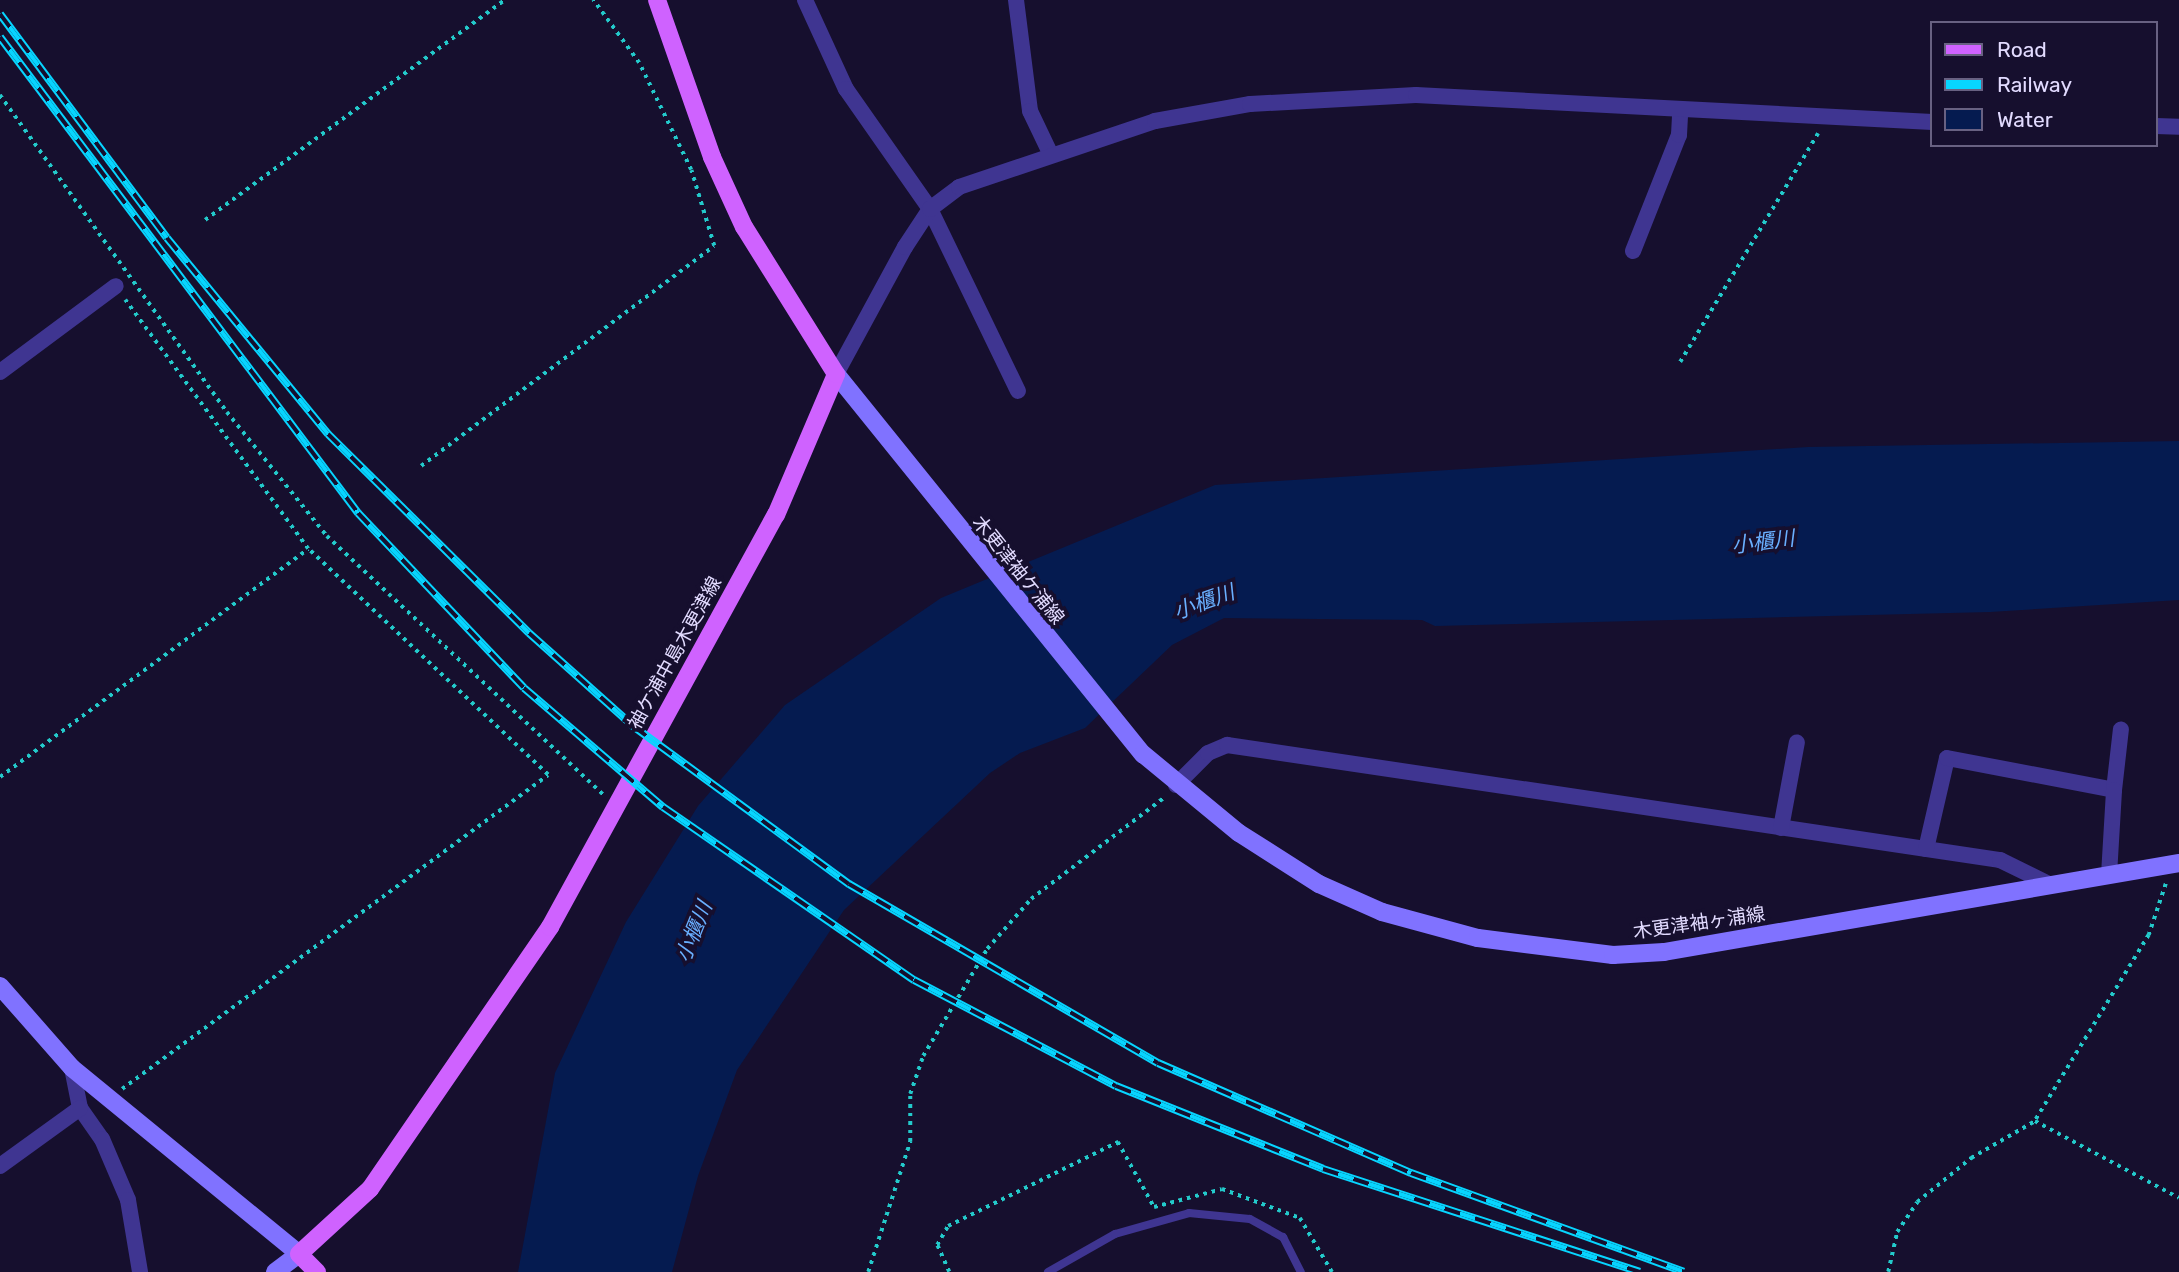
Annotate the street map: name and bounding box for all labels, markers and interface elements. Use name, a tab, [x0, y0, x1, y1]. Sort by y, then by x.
legend	[1930, 21, 2158, 147]
text: Road	[1997, 37, 2047, 62]
text: Railway	[1997, 72, 2072, 97]
text: Water	[1997, 107, 2053, 132]
street label: 木更津袖ケ浦線	[967, 511, 1069, 629]
water label: 小櫃川	[1730, 526, 1796, 558]
street label: 袖ケ浦中島木更津線	[624, 573, 726, 733]
water label: 小櫃川	[1170, 579, 1238, 625]
water label: 小櫃川	[671, 898, 717, 966]
street label: 木更津袖ヶ浦線	[1632, 902, 1766, 944]

